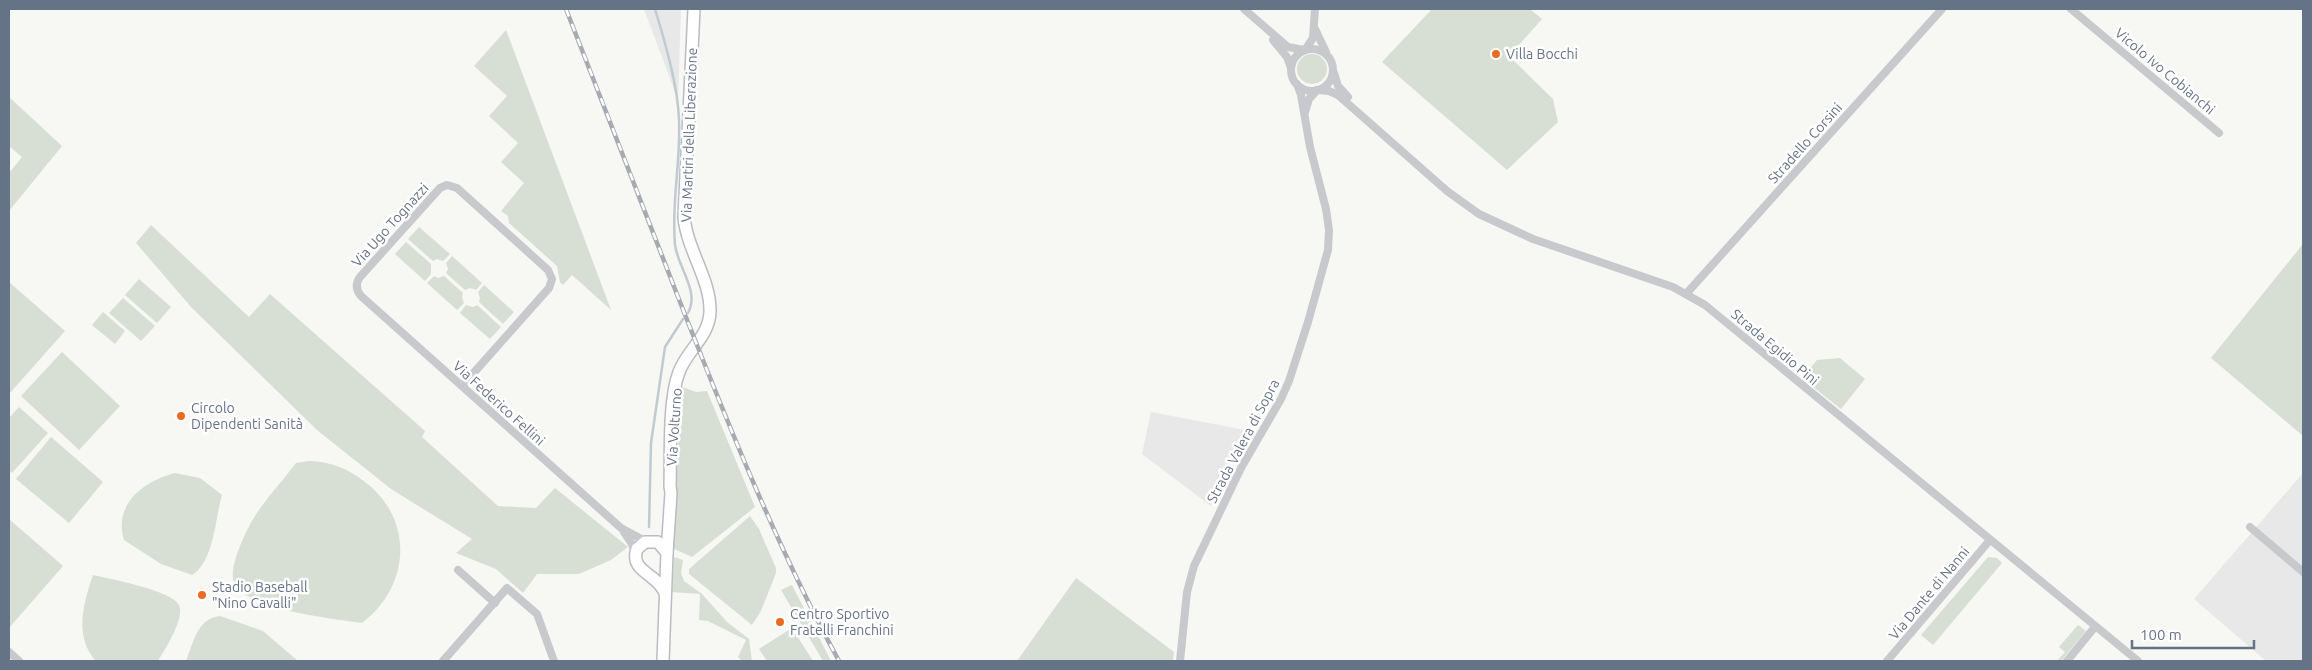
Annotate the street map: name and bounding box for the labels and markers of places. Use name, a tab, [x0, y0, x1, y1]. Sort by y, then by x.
place label: Villa Bocchi	[1506, 46, 1578, 62]
marker: Villa Bocchi	[1490, 48, 1502, 60]
place label: Circolo Dipendenti Sanità	[191, 400, 303, 432]
marker: Circolo Dipendenti Sanità	[175, 410, 187, 422]
place label: Stadio Baseball "Nino Cavalli"	[212, 579, 308, 611]
marker: Stadio Baseball "Nino Cavalli"	[196, 589, 208, 601]
place label: Centro Sportivo Fratelli Franchini	[790, 606, 894, 638]
marker: Centro Sportivo Fratelli Franchini	[774, 616, 786, 628]

